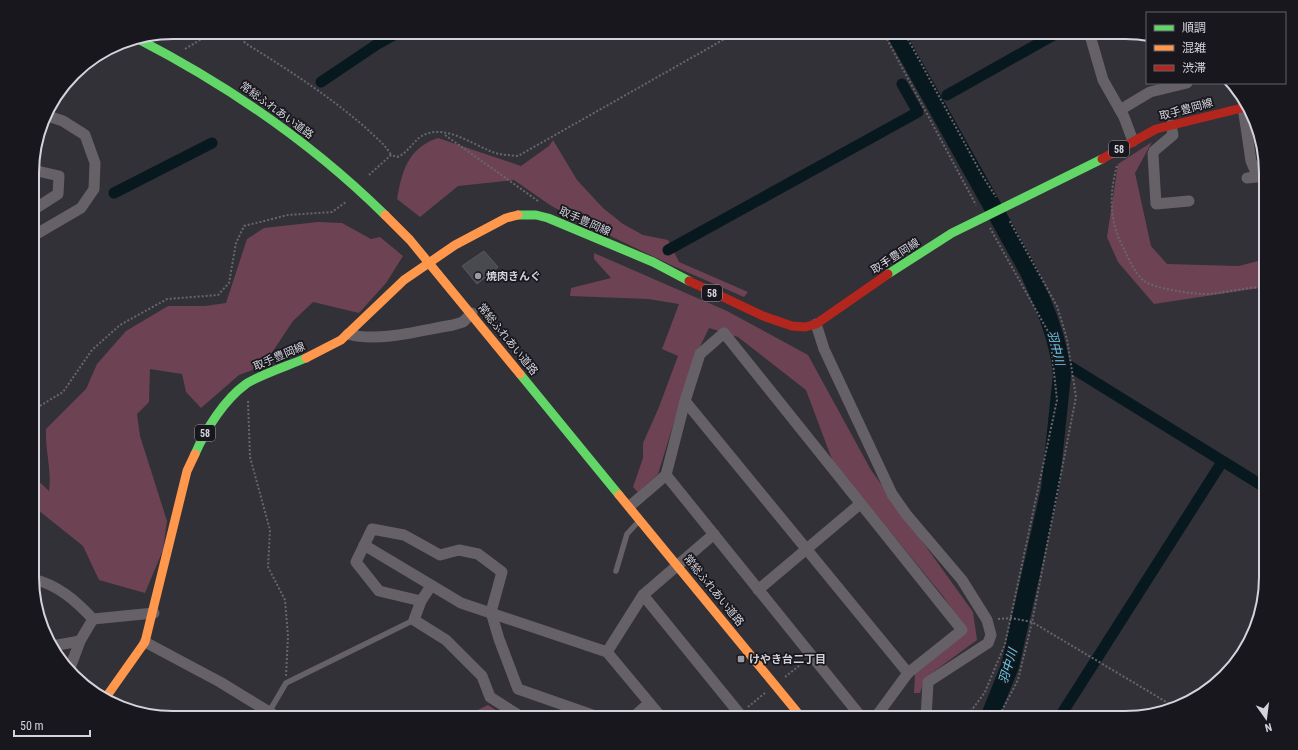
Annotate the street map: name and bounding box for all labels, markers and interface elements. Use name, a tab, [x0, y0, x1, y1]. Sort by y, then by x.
legend	[1146, 12, 1286, 84]
text: 順調	[1182, 21, 1206, 35]
text: 混雑	[1182, 41, 1206, 55]
text: 渋滞	[1182, 61, 1206, 75]
street label: 常総ふれあい道路	[237, 79, 316, 142]
street label: 取手豊岡線	[1158, 96, 1214, 123]
road number: 58	[1109, 141, 1129, 157]
street label: 取手豊岡線	[557, 204, 613, 239]
street label: 取手豊岡線	[869, 236, 922, 277]
place label: 焼肉きんぐ	[486, 270, 541, 283]
marker: 焼肉きんぐ	[473, 271, 483, 281]
road number: 58	[702, 285, 722, 301]
street label: 常総ふれあい道路	[475, 301, 540, 378]
water label: 羽中川	[1045, 329, 1068, 369]
street label: 取手豊岡線	[251, 340, 307, 373]
road number: 58	[195, 425, 215, 441]
street label: 常総ふれあい道路	[681, 552, 746, 629]
water label: 羽中川	[996, 645, 1021, 685]
place label: けやき台二丁目	[749, 653, 826, 666]
marker: けやき台二丁目	[736, 654, 746, 664]
north arrow	[1246, 698, 1286, 738]
scale bar	[14, 712, 90, 738]
text: 50 m	[20, 719, 44, 733]
text: N	[1263, 720, 1273, 734]

